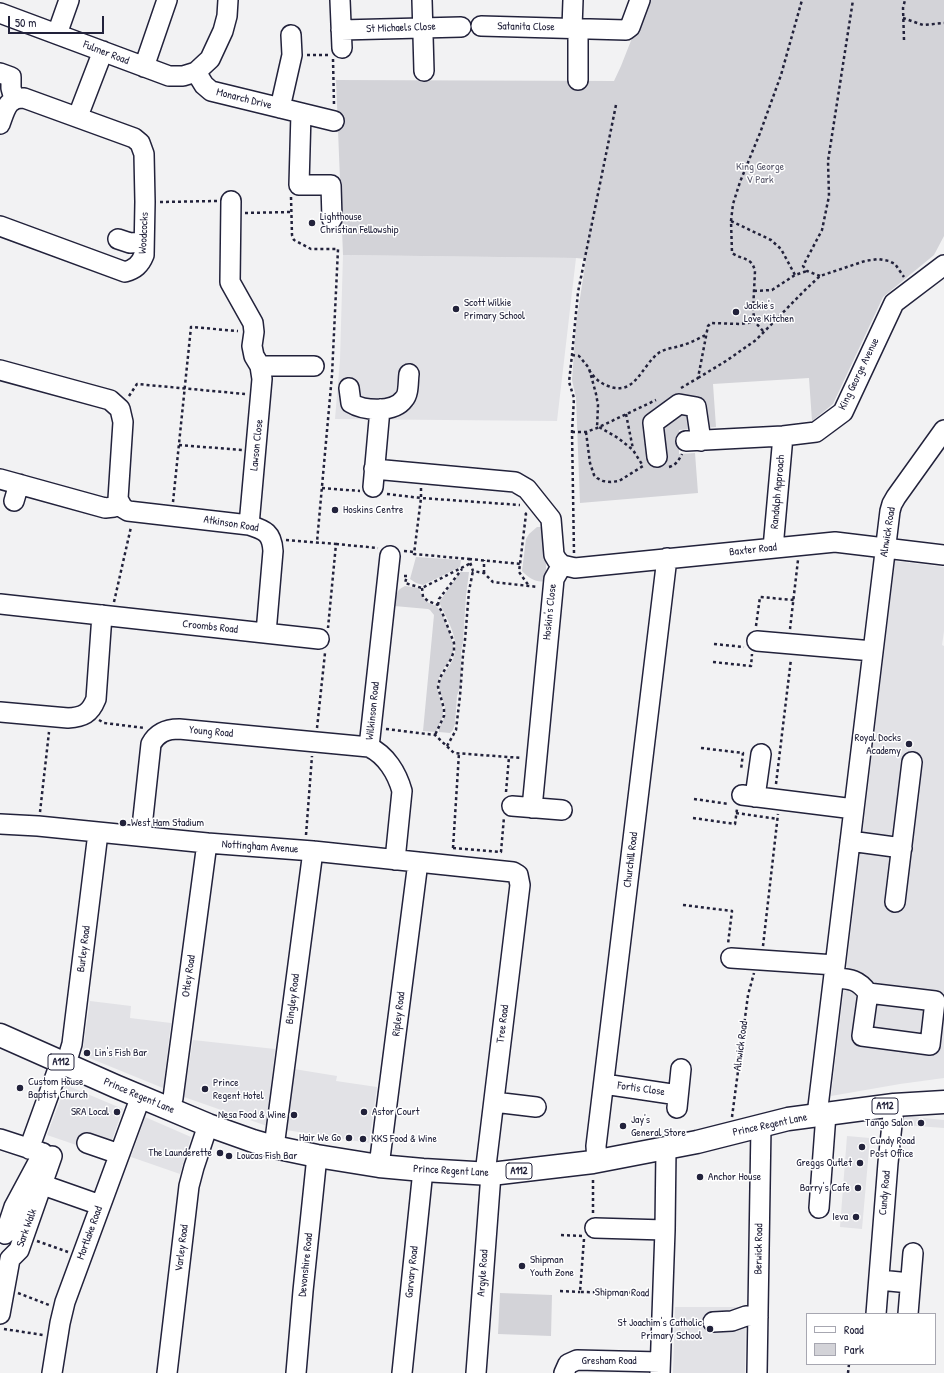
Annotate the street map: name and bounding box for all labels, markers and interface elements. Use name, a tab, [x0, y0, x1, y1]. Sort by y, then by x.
scale bar	[10, 8, 106, 34]
text: 50 m	[15, 14, 36, 31]
street label: St Michaels Close	[366, 20, 436, 36]
street label: Satanita Close	[497, 20, 555, 34]
street label: Fulmer Road	[81, 38, 131, 68]
street label: Monarch Drive	[215, 86, 273, 112]
park label: King George V Park	[736, 160, 784, 186]
place label: Lighthouse Christian Fellowship	[320, 210, 398, 236]
street label: Woodcocks	[136, 212, 152, 254]
marker: Lighthouse Christian Fellowship	[307, 218, 317, 228]
place label: Scott Wilkie Primary School	[464, 296, 525, 322]
place label: Jackie's Love Kitchen	[744, 299, 794, 325]
marker: Scott Wilkie Primary School	[451, 304, 461, 314]
marker: Jackie's Love Kitchen	[731, 307, 741, 317]
street label: King George Avenue	[836, 336, 882, 412]
street label: Lawson Close	[248, 419, 266, 471]
street label: Randolph Approach	[768, 454, 788, 530]
place label: Hoskins Centre	[343, 503, 403, 517]
marker: Hoskins Centre	[330, 505, 340, 515]
street label: Alnwick Road	[878, 506, 898, 558]
street label: Atkinson Road	[203, 513, 259, 535]
street label: Baxter Road	[729, 541, 777, 559]
street label: Hoskin's Close	[540, 583, 560, 641]
street label: Croombs Road	[181, 618, 239, 636]
street label: Wilkinson Road	[363, 681, 383, 741]
street label: Young Road	[188, 724, 234, 740]
place label: Royal Docks Academy	[854, 731, 901, 757]
marker: Royal Docks Academy	[904, 739, 914, 749]
place label: West Ham Stadium	[131, 816, 204, 830]
marker: West Ham Stadium	[118, 818, 128, 828]
street label: Churchill Road	[621, 831, 641, 889]
street label: Nottingham Avenue	[221, 838, 299, 856]
street label: Burley Road	[75, 925, 93, 973]
street label: Otley Road	[180, 954, 198, 998]
street label: Bingley Road	[283, 973, 303, 1025]
street label: Ripley Road	[390, 991, 408, 1037]
street label: Tree Road	[494, 1004, 512, 1044]
street label: Alnwick Road	[731, 1020, 751, 1072]
place label: Lin's Fish Bar	[95, 1046, 147, 1060]
marker: Lin's Fish Bar	[82, 1048, 92, 1058]
road number: A112	[48, 1054, 74, 1070]
place label: Custom House Baptist Church	[28, 1075, 88, 1101]
street label: Prince Regent Lane	[102, 1075, 176, 1117]
place label: Prince Regent Hotel	[213, 1076, 264, 1102]
street label: Fortis Close	[616, 1079, 666, 1099]
marker: Custom House Baptist Church	[15, 1083, 25, 1093]
marker: Prince Regent Hotel	[200, 1084, 210, 1094]
road number: A112	[872, 1098, 898, 1114]
place label: SRA Local	[71, 1105, 109, 1119]
place label: Astor Court	[372, 1105, 419, 1119]
marker: SRA Local	[112, 1107, 122, 1117]
marker: Astor Court	[359, 1107, 369, 1117]
place label: Nesa Food & Wine	[218, 1108, 286, 1122]
marker: Nesa Food & Wine	[289, 1110, 299, 1120]
street label: Prince Regent Lane	[732, 1111, 808, 1139]
place label: Jay's General Store	[631, 1113, 686, 1139]
place label: Tango Salon	[865, 1116, 913, 1130]
marker: Tango Salon	[916, 1118, 926, 1128]
marker: Jay's General Store	[618, 1121, 628, 1131]
place label: Hair We Go	[299, 1131, 341, 1145]
place label: KKS Food & Wine	[371, 1132, 437, 1146]
marker: Hair We Go	[344, 1133, 354, 1143]
marker: KKS Food & Wine	[358, 1134, 368, 1144]
place label: Cundy Road Post Office	[870, 1134, 915, 1160]
marker: Cundy Road Post Office	[857, 1142, 867, 1152]
place label: The Launderette	[148, 1146, 212, 1160]
marker: The Launderette	[215, 1148, 225, 1158]
place label: Loucas Fish Bar	[237, 1149, 297, 1163]
marker: Loucas Fish Bar	[224, 1151, 234, 1161]
place label: Greggs Outlet	[796, 1156, 852, 1170]
marker: Greggs Outlet	[855, 1158, 865, 1168]
street label: Prince Regent Lane	[413, 1162, 489, 1180]
road number: A112	[506, 1163, 532, 1179]
place label: Anchor House	[708, 1170, 761, 1184]
street label: Cundy Road	[876, 1170, 894, 1216]
marker: Anchor House	[695, 1172, 705, 1182]
place label: Barry's Cafe	[800, 1181, 850, 1195]
marker: Barry's Cafe	[853, 1183, 863, 1193]
street label: Mortlake Road	[74, 1205, 106, 1261]
street label: Sark Walk	[14, 1207, 40, 1249]
place label: Ieva	[832, 1210, 848, 1224]
marker: Ieva	[851, 1212, 861, 1222]
street label: Berwick Road	[752, 1223, 766, 1275]
street label: Varley Road	[173, 1224, 191, 1272]
street label: Devonshire Road	[296, 1233, 316, 1297]
street label: Garvary Road	[403, 1245, 421, 1299]
street label: Argyle Road	[475, 1249, 491, 1297]
place label: Shipman Youth Zone	[530, 1253, 574, 1279]
marker: Shipman Youth Zone	[517, 1261, 527, 1271]
street label: Shipman Road	[595, 1286, 649, 1300]
legend	[806, 1313, 936, 1365]
place label: St Joachim's Catholic Primary School	[618, 1316, 702, 1342]
text: Road	[844, 1321, 864, 1338]
marker: St Joachim's Catholic Primary School	[705, 1324, 715, 1334]
text: Park	[844, 1341, 864, 1358]
street label: Gresham Road	[581, 1354, 637, 1368]

